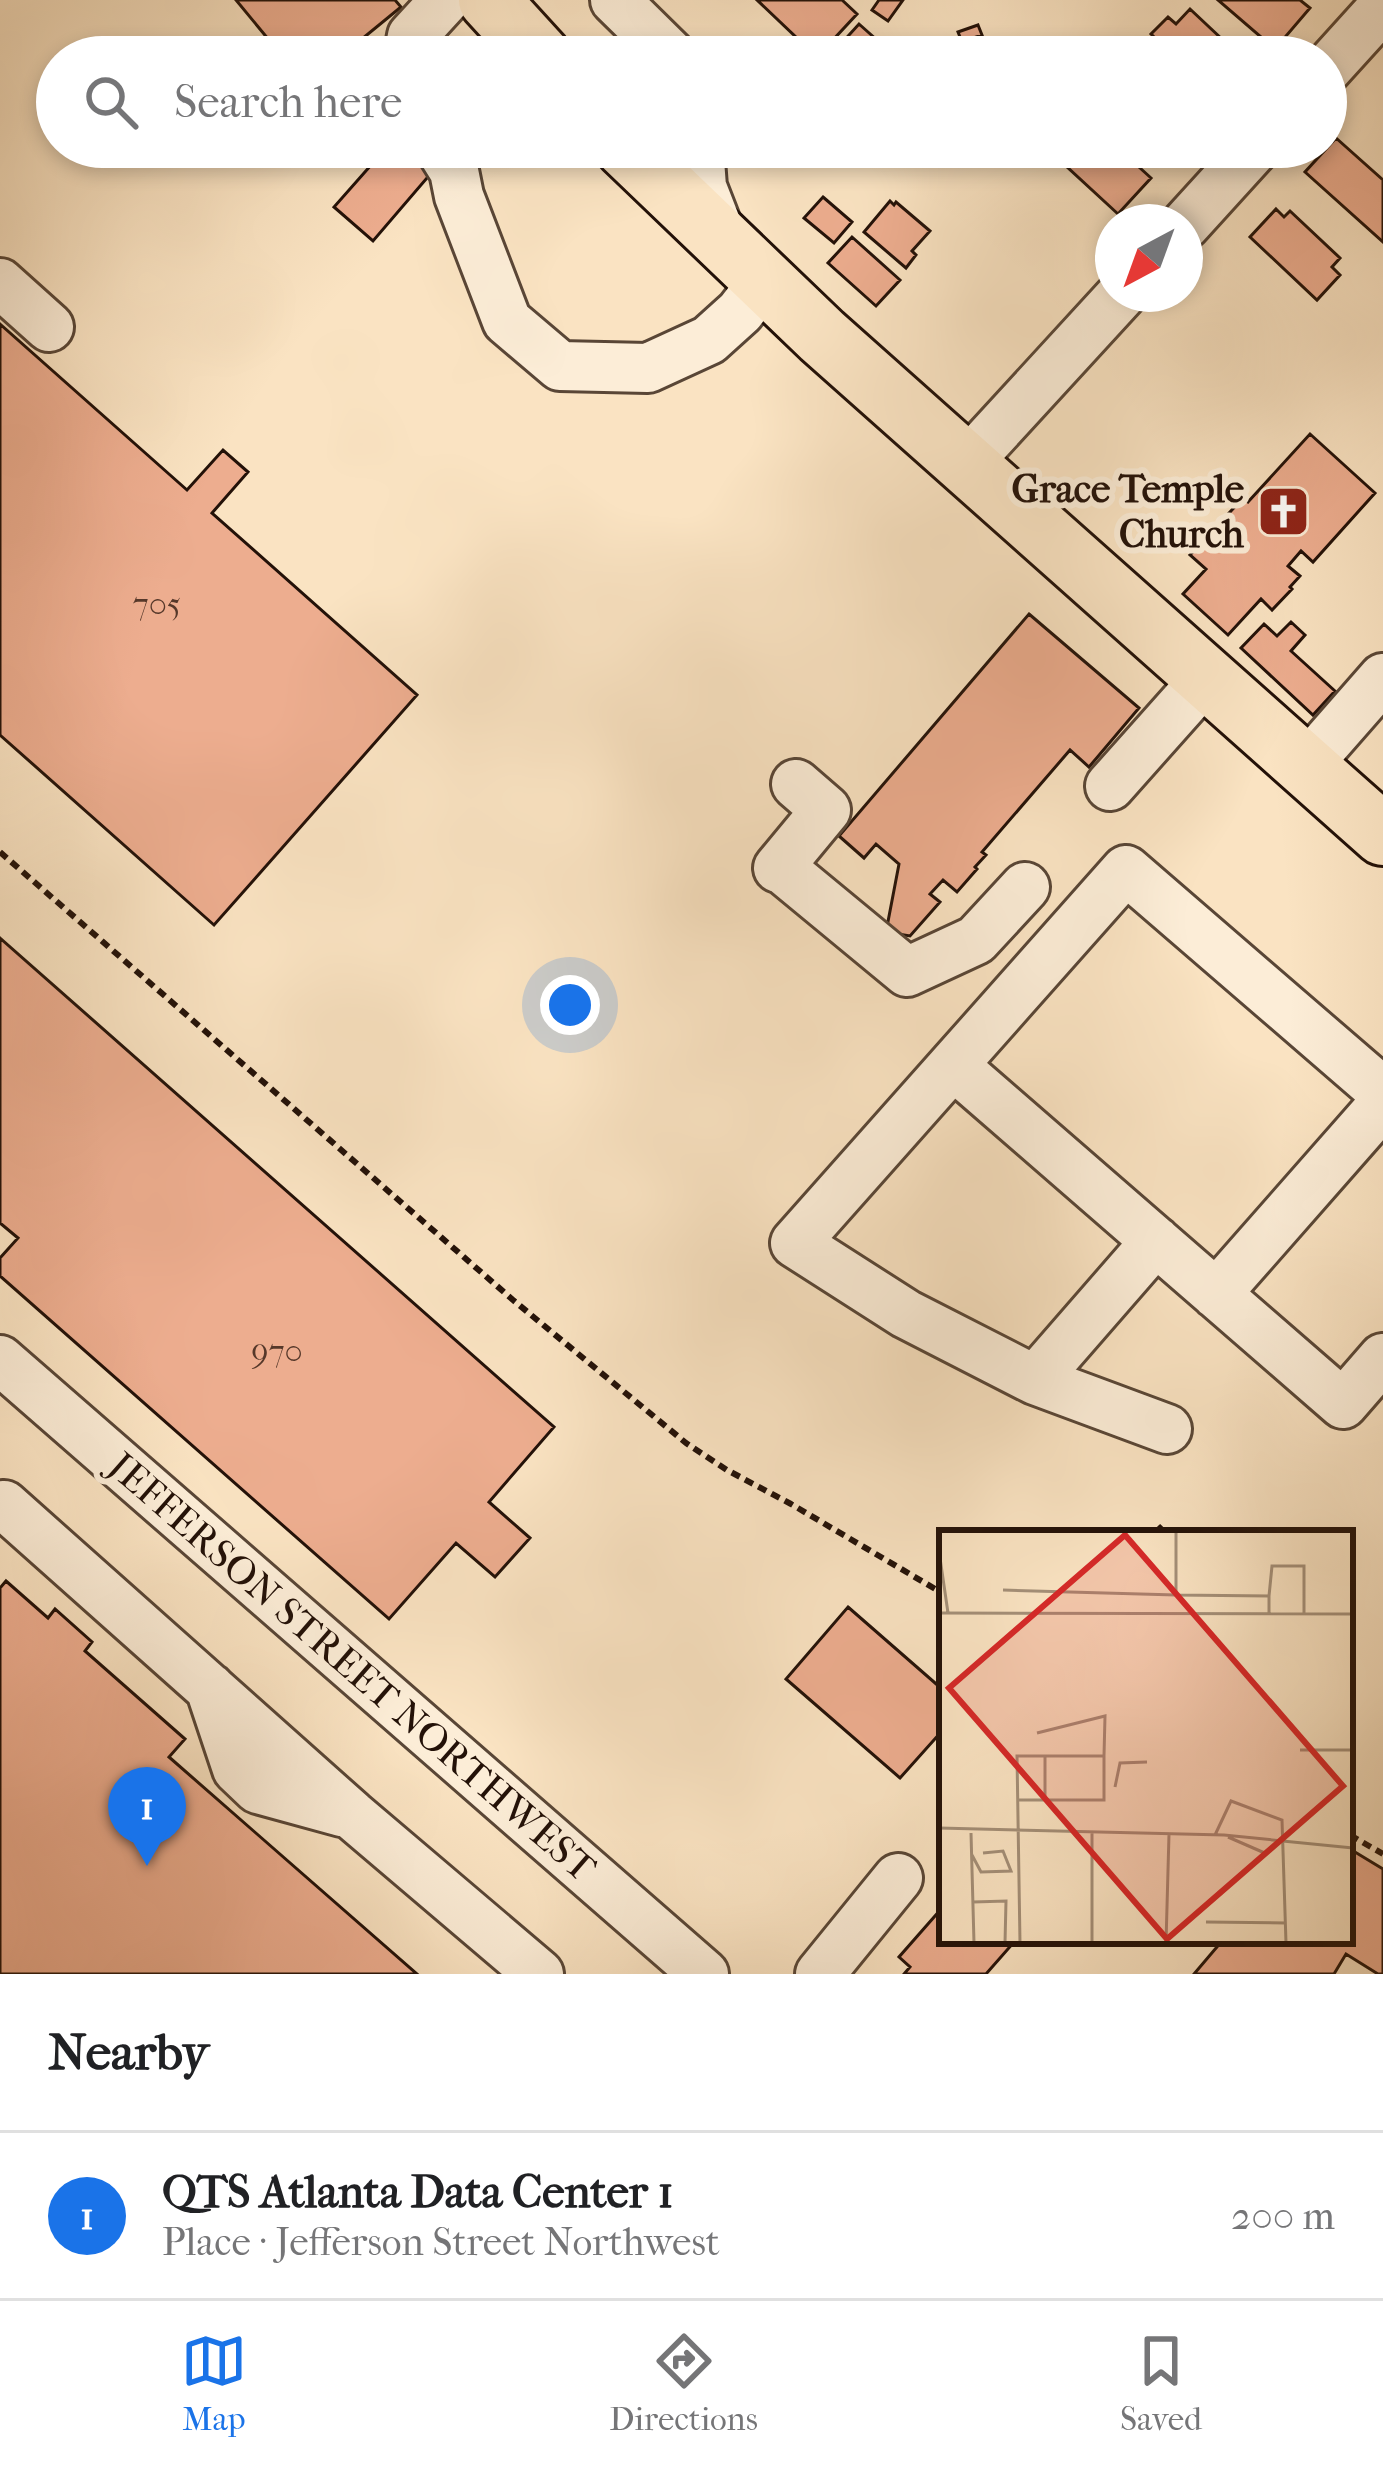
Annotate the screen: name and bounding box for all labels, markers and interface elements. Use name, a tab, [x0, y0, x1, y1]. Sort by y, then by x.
search box	[36, 36, 1347, 168]
icon: search	[78, 69, 144, 135]
text: Search here	[174, 76, 402, 129]
north arrow	[1095, 204, 1203, 312]
place label: Grace Temple Church	[1012, 466, 1245, 557]
church icon: Grace Temple Church	[1255, 483, 1311, 539]
house number: 705	[133, 585, 181, 624]
your location	[540, 975, 600, 1035]
house number: 970	[251, 1332, 303, 1371]
street label: JEFFERSON STREET NORTHWEST	[97, 1441, 605, 1892]
inset map	[939, 1530, 1353, 1944]
pin: 1	[108, 1767, 186, 1866]
text: Nearby	[48, 2022, 209, 2082]
text: QTS Atlanta Data Center 1	[162, 2166, 674, 2219]
text: 1	[80, 2193, 94, 2239]
text: 200 m	[1231, 2193, 1335, 2239]
text: Place · Jefferson Street Northwest	[162, 2219, 720, 2265]
tab: Map	[181, 2328, 247, 2439]
tab: Directions	[609, 2328, 758, 2439]
tab: Saved	[1120, 2328, 1202, 2439]

